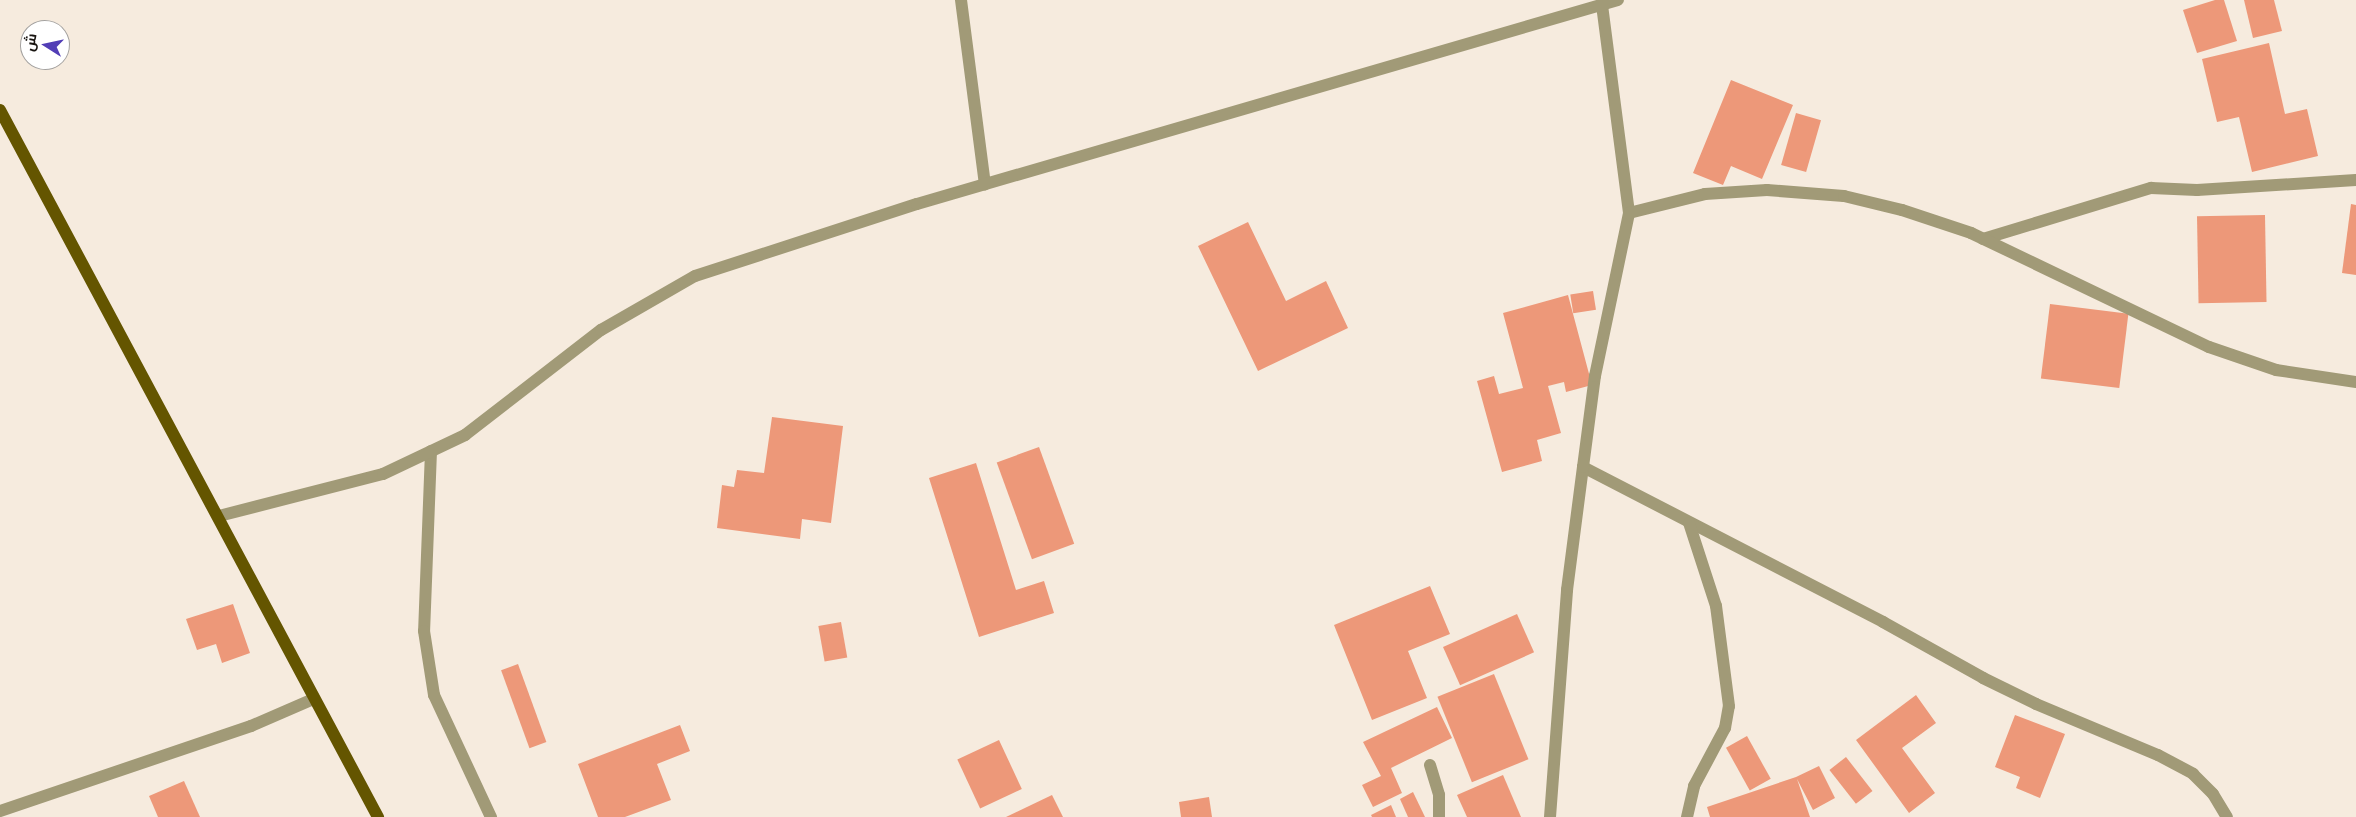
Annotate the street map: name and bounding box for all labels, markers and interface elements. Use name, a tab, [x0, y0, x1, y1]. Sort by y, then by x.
north arrow	[20, 20, 70, 70]
text: ش	[20, 32, 43, 53]

